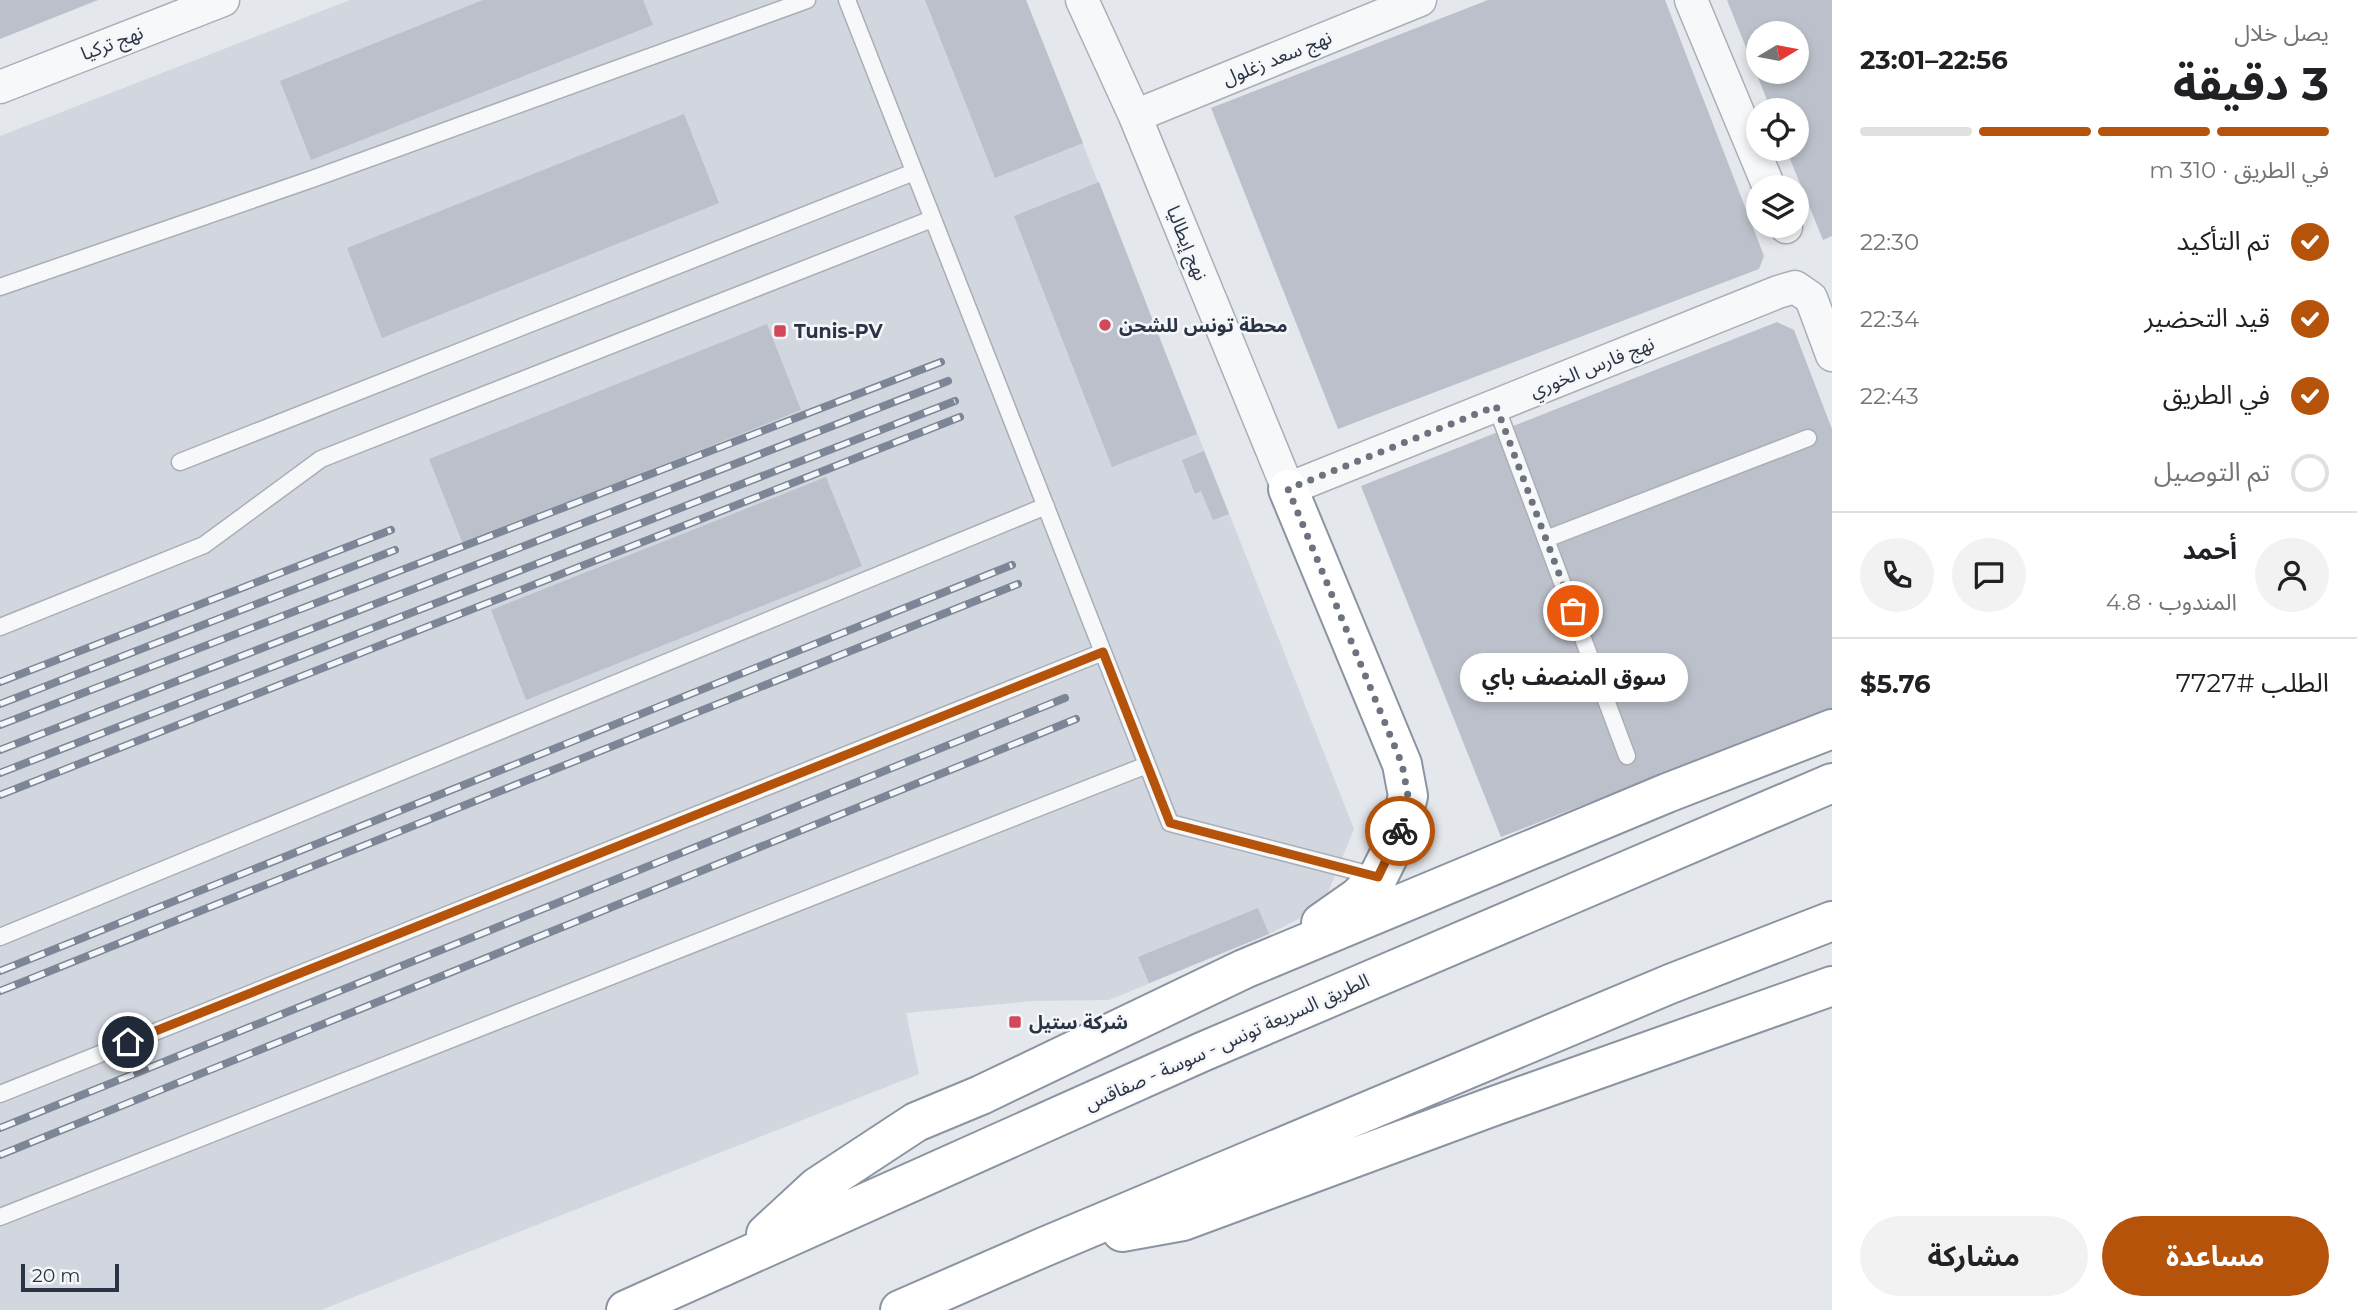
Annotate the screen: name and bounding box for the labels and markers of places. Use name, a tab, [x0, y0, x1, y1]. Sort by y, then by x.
place label: محطة تونس للشحن	[1119, 314, 1288, 337]
marker: محطة تونس للشحن	[1097, 317, 1113, 333]
place label: Tunis-PV	[794, 320, 883, 343]
marker: Tunis-PV	[772, 323, 788, 339]
pin	[1543, 581, 1603, 641]
callout: سوق المنصف باي	[1459, 653, 1687, 702]
place label: شركة ستيل	[1029, 1011, 1128, 1034]
pin	[98, 1012, 158, 1072]
marker: شركة ستيل	[1007, 1014, 1023, 1030]

